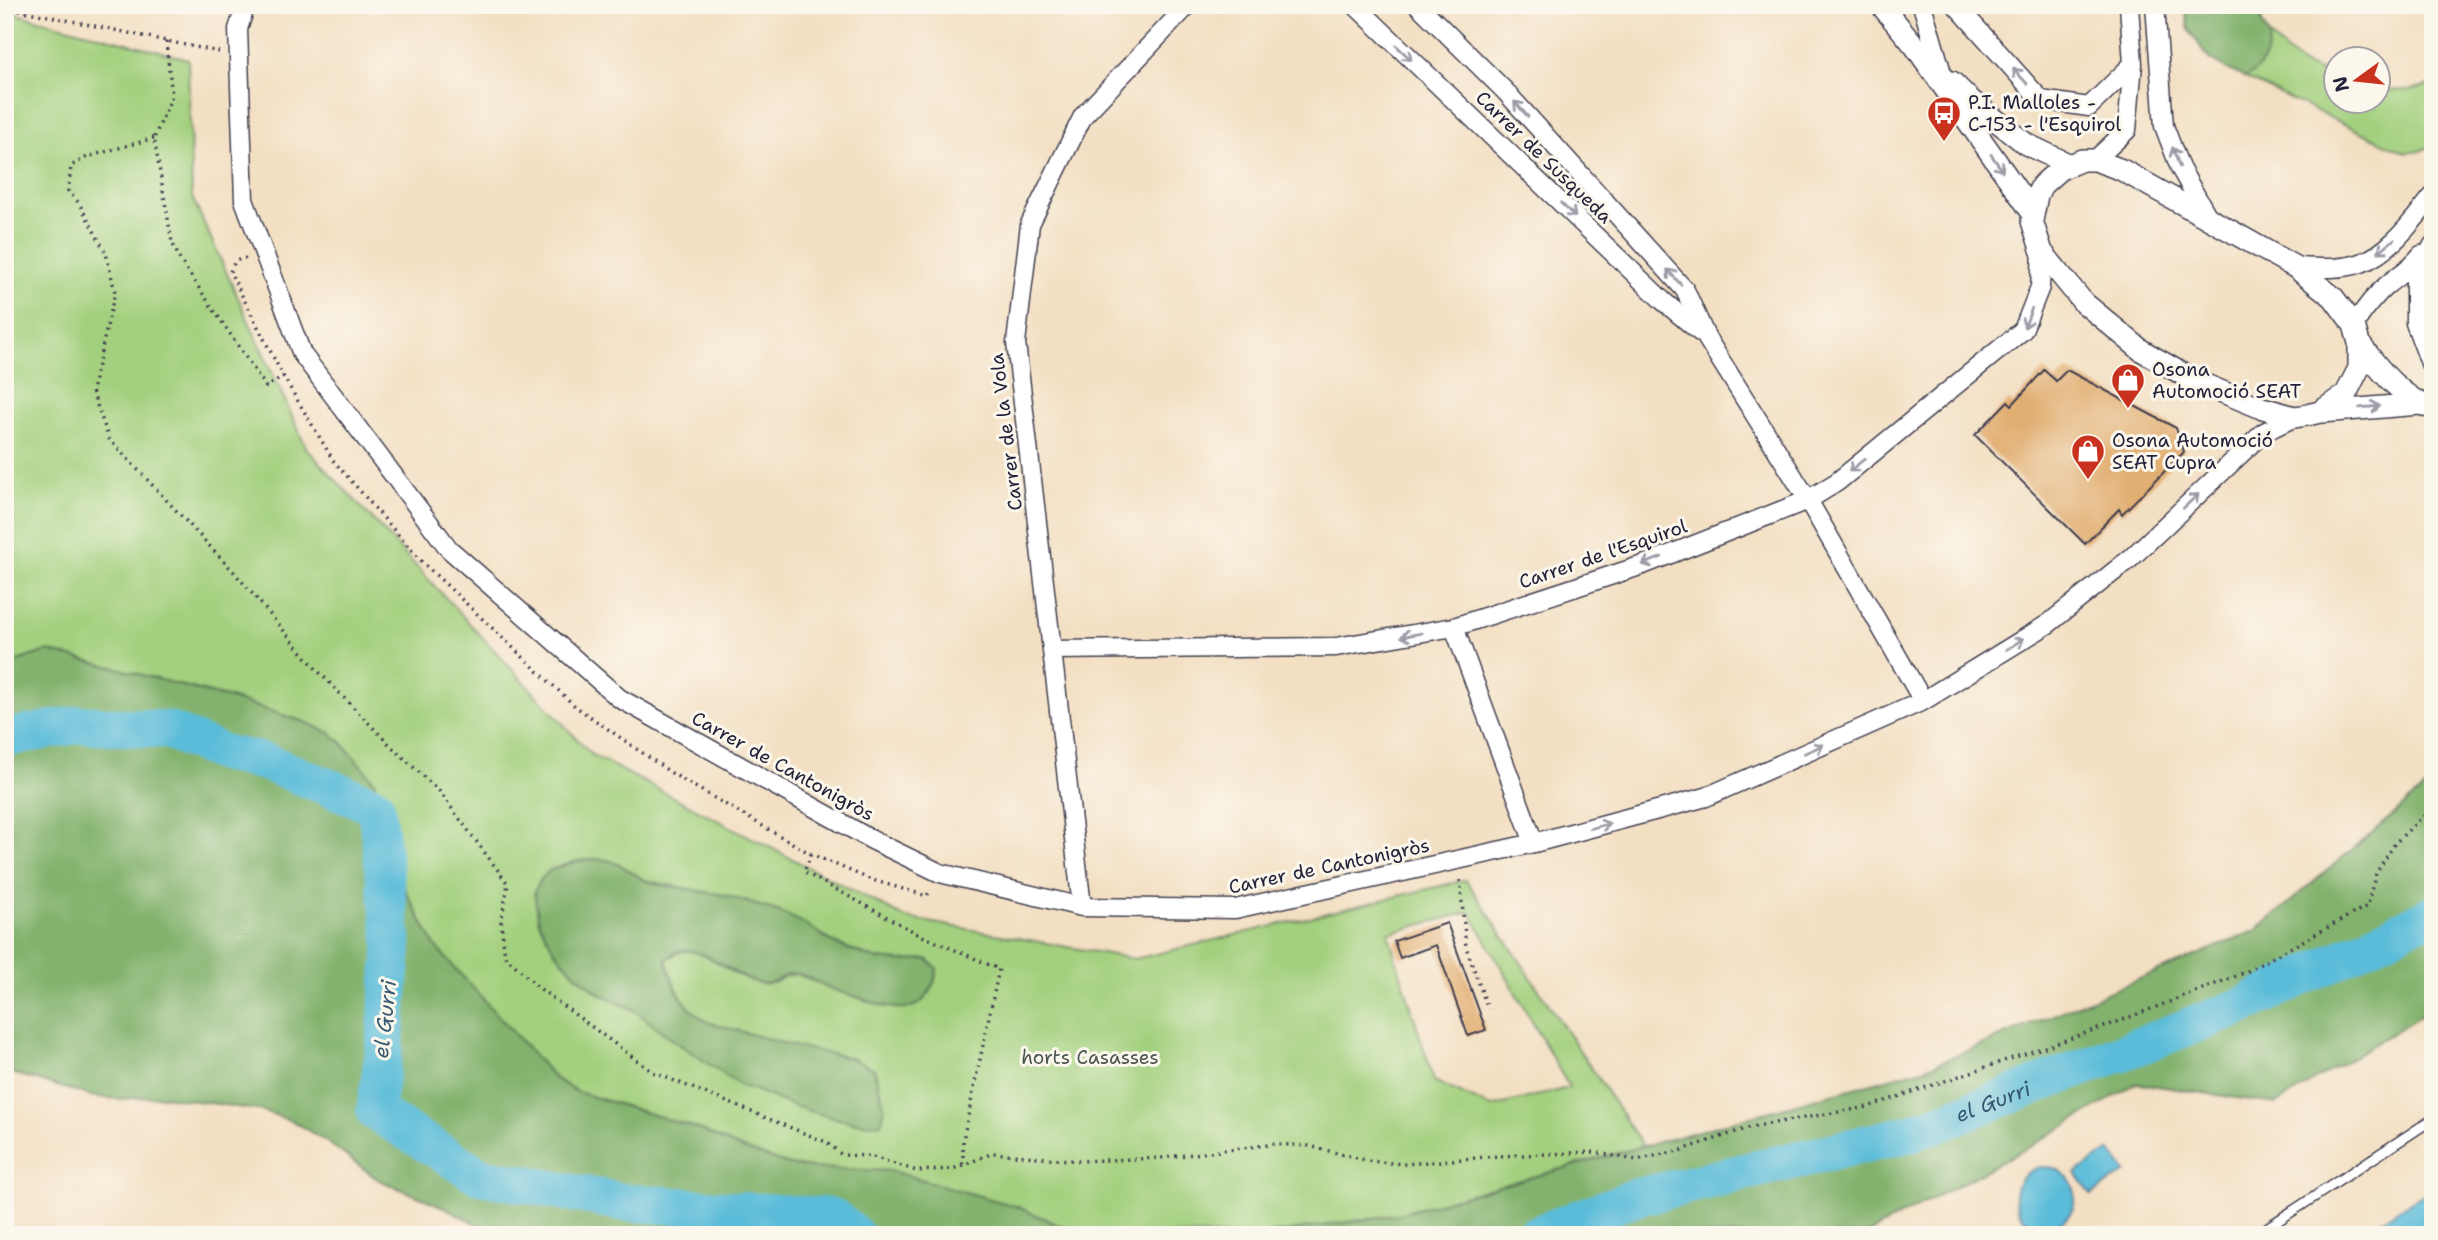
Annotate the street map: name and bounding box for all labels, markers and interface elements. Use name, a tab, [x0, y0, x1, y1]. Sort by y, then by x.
one-way arrow	[1395, 44, 1412, 61]
north arrow	[2322, 46, 2392, 116]
one-way arrow	[2012, 67, 2028, 85]
text: N	[2327, 74, 2355, 95]
street label: Carrer de Susqueda	[1470, 85, 1618, 229]
place label: P.I. Malloles - C-153 - l'Esquirol	[1968, 90, 2121, 137]
bus stop icon: P.I. Malloles - C-153 - l'Esquirol	[1925, 94, 1963, 143]
one-way arrow	[1513, 101, 1530, 118]
one-way arrow	[2169, 146, 2181, 168]
one-way arrow	[1990, 153, 2004, 172]
one-way arrow	[1559, 202, 1576, 219]
one-way arrow	[2378, 238, 2396, 254]
one-way arrow	[1666, 269, 1682, 287]
one-way arrow	[2021, 306, 2033, 328]
street label: Carrer de la Vola	[984, 352, 1028, 512]
place label: Osona Automoció SEAT	[2152, 357, 2302, 404]
shop icon: Osona Automoció SEAT	[2109, 361, 2147, 410]
one-way arrow	[2358, 400, 2381, 413]
place label: Osona Automoció SEAT Cupra	[2112, 428, 2273, 475]
shop icon: Osona Automoció SEAT Cupra	[2069, 432, 2107, 481]
one-way arrow	[1848, 458, 1866, 473]
one-way arrow	[2182, 493, 2199, 510]
street label: Carrer de l'Esquirol	[1516, 513, 1691, 595]
one-way arrow	[1642, 556, 1664, 569]
one-way arrow	[1401, 629, 1423, 642]
one-way arrow	[2005, 637, 2024, 652]
street label: Carrer de Cantonigròs	[687, 705, 879, 827]
one-way arrow	[1803, 742, 1824, 755]
one-way arrow	[1589, 818, 1611, 831]
street label: Carrer de Cantonigròs	[1226, 832, 1432, 900]
water label: el Gurri	[367, 978, 403, 1059]
park label: horts Casasses	[1021, 1045, 1159, 1070]
water label: el Gurri	[1951, 1074, 2036, 1129]

